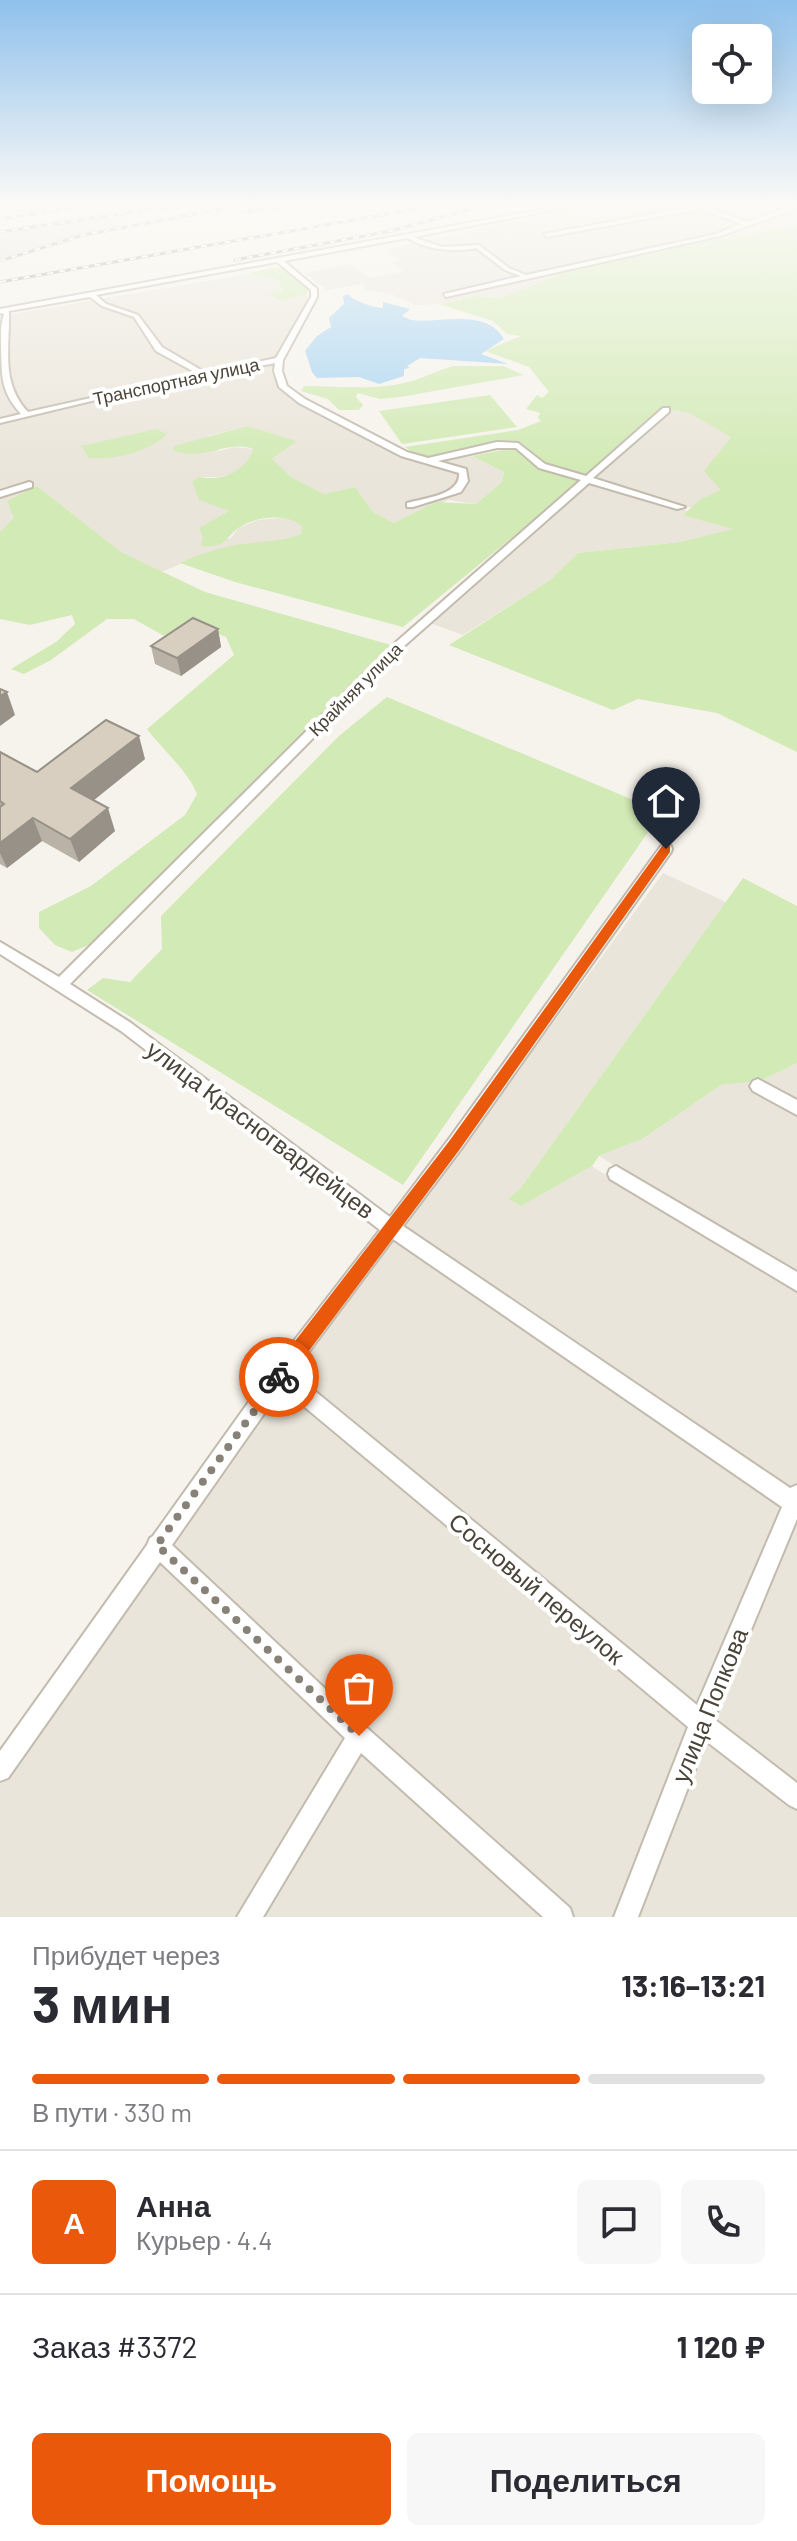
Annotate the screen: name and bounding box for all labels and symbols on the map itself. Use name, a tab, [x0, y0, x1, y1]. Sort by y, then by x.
street label: Транспортная улица	[91, 352, 262, 409]
street label: Крайняя улица	[304, 637, 407, 740]
pin	[632, 767, 700, 849]
street label: улица Красногвардейцев	[141, 1034, 381, 1224]
courier	[239, 1337, 319, 1417]
street label: Сосновый переулок	[443, 1506, 631, 1670]
street label: улица Попкова	[665, 1623, 753, 1787]
pin	[325, 1654, 393, 1736]

